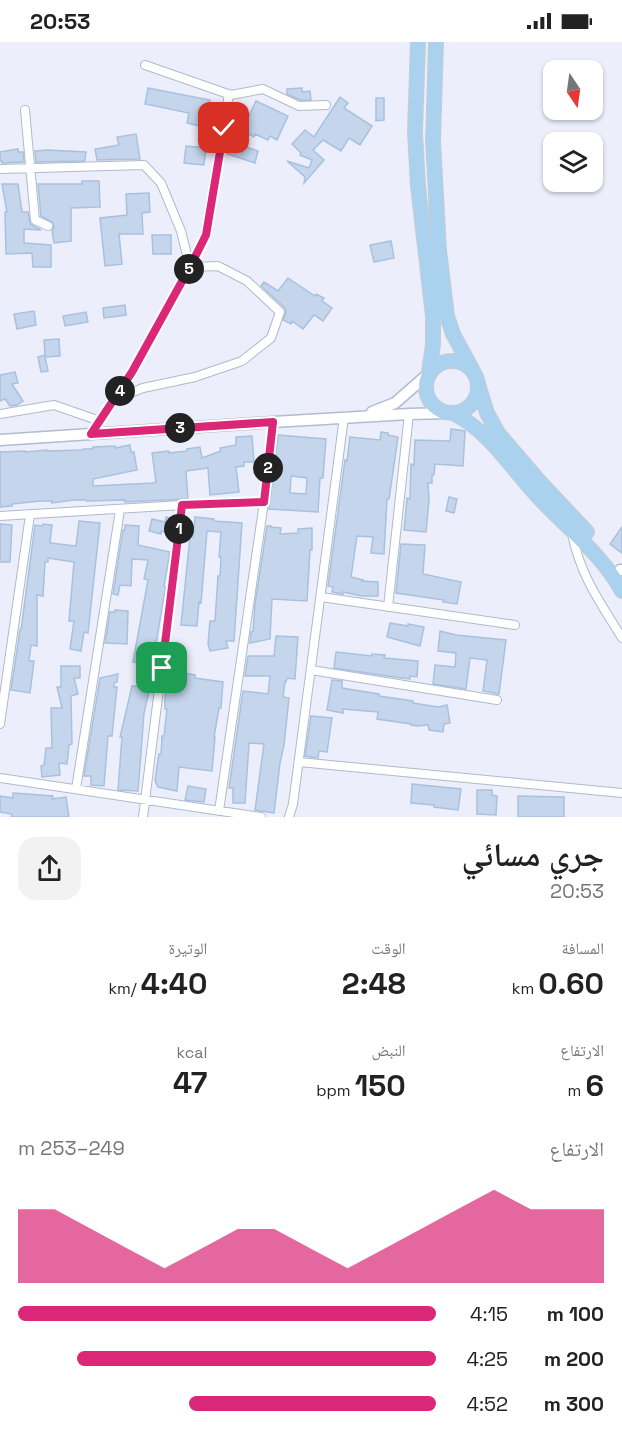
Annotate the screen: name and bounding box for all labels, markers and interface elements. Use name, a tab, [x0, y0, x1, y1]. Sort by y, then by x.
text: 20:53	[30, 7, 90, 35]
north arrow	[543, 60, 603, 120]
map controls	[543, 60, 603, 192]
pin	[198, 102, 249, 153]
icon: check	[207, 111, 240, 144]
button: layers	[543, 132, 603, 192]
pin: 5	[174, 254, 204, 284]
text: 5	[184, 258, 194, 279]
pin: 4	[105, 376, 135, 406]
text: 4	[115, 380, 125, 401]
pin: 3	[165, 413, 195, 443]
text: 3	[175, 417, 185, 438]
pin: 2	[253, 453, 283, 483]
text: 2	[263, 457, 273, 478]
pin: 1	[164, 514, 194, 544]
text: 1	[175, 518, 183, 539]
pin	[136, 642, 187, 693]
icon: arrive	[145, 651, 178, 684]
text: جري مسائي	[461, 834, 604, 876]
button: share	[18, 837, 81, 900]
text: 20:53	[550, 878, 604, 904]
text: الوتيرة	[168, 938, 207, 959]
text: الوقت	[371, 938, 406, 959]
text: المسافة	[562, 938, 604, 959]
text: 4:40	[141, 964, 207, 1003]
text: 2:48	[342, 964, 406, 1003]
text: 0.60	[538, 964, 604, 1003]
text: /km	[108, 978, 141, 999]
text: km	[512, 978, 538, 999]
text: النبض	[372, 1040, 406, 1061]
text: الارتفاع	[560, 1040, 604, 1061]
text: kcal	[176, 1042, 207, 1063]
text: 47	[173, 1063, 207, 1102]
text: 150	[355, 1066, 406, 1105]
text: 6	[585, 1066, 604, 1105]
text: bpm	[316, 1080, 355, 1101]
text: m	[568, 1080, 585, 1101]
text: 249–253 m	[18, 1135, 125, 1161]
text: الارتفاع	[549, 1136, 604, 1162]
text: 4:15	[470, 1301, 508, 1327]
text: 100 m	[547, 1301, 604, 1327]
text: 4:25	[466, 1346, 508, 1372]
text: 200 m	[544, 1346, 604, 1372]
text: 4:52	[467, 1391, 508, 1417]
text: 300 m	[544, 1391, 604, 1417]

